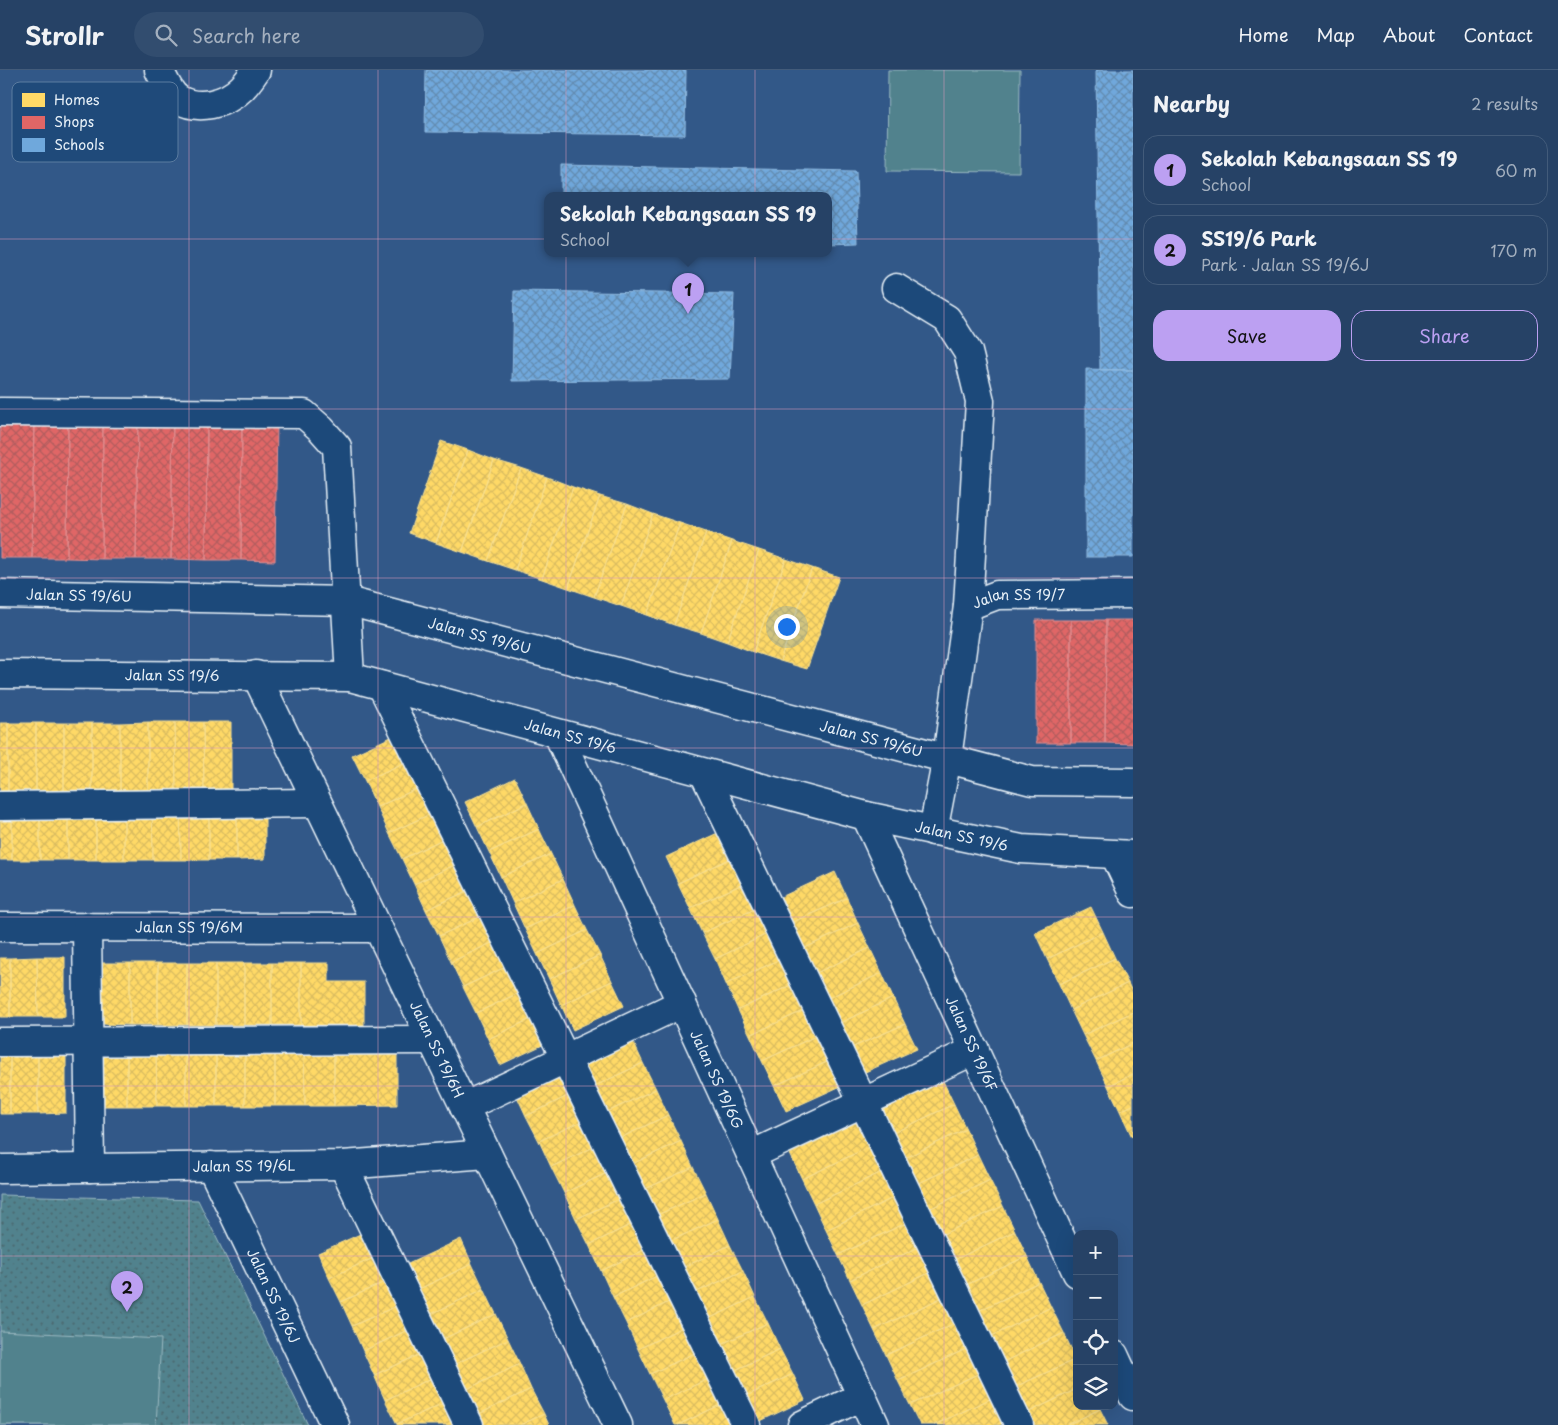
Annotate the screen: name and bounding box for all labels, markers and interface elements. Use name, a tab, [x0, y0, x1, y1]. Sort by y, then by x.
search box	[134, 12, 484, 57]
text: Strollr	[25, 17, 104, 53]
icon: search	[152, 21, 180, 49]
text: Search here	[192, 21, 301, 49]
text: Home	[1238, 21, 1288, 48]
text: Map	[1316, 21, 1355, 48]
text: About	[1383, 21, 1435, 48]
text: Contact	[1463, 21, 1533, 48]
legend	[12, 82, 178, 162]
text: Nearby	[1153, 87, 1230, 119]
text: Homes	[54, 89, 100, 110]
text: 2 results	[1471, 91, 1538, 115]
text: Shops	[54, 111, 94, 132]
text: Schools	[54, 134, 104, 155]
text: Sekolah Kebangsaan SS 19	[1201, 144, 1458, 172]
text: 1	[1166, 158, 1174, 182]
text: 60 m	[1495, 158, 1537, 182]
text: School	[1201, 172, 1251, 196]
popup	[544, 192, 832, 257]
text: Sekolah Kebangsaan SS 19	[560, 199, 816, 227]
text: SS19/6 Park	[1201, 224, 1317, 252]
text: School	[560, 227, 610, 251]
text: 2	[1164, 238, 1176, 262]
text: 170 m	[1491, 238, 1537, 262]
text: Park · Jalan SS 19/6J	[1201, 252, 1370, 276]
pin: 1	[672, 273, 704, 314]
button: Save	[1153, 310, 1341, 361]
button: Share	[1351, 310, 1538, 361]
street label: Jalan SS 19/7	[969, 583, 1065, 613]
street label: Jalan SS 19/6U	[26, 584, 132, 607]
street label: Jalan SS 19/6U	[426, 612, 533, 659]
your location	[774, 614, 800, 640]
street label: Jalan SS 19/6	[125, 664, 220, 686]
street label: Jalan SS 19/6	[522, 713, 619, 758]
street label: Jalan SS 19/6U	[818, 715, 925, 762]
street label: Jalan SS 19/6	[913, 816, 1010, 856]
street label: Jalan SS 19/6M	[135, 916, 243, 938]
street label: Jalan SS 19/6F	[941, 993, 1003, 1095]
street label: Jalan SS 19/6H	[405, 997, 470, 1101]
street label: Jalan SS 19/6G	[685, 1026, 749, 1132]
street label: Jalan SS 19/6L	[192, 1155, 295, 1177]
map controls	[1073, 1230, 1118, 1410]
button: +	[1073, 1230, 1118, 1275]
street label: Jalan SS 19/6J	[242, 1245, 305, 1347]
pin: 2	[111, 1271, 143, 1312]
button: −	[1073, 1275, 1118, 1320]
button: locate	[1073, 1320, 1118, 1365]
button: layers	[1073, 1365, 1118, 1410]

